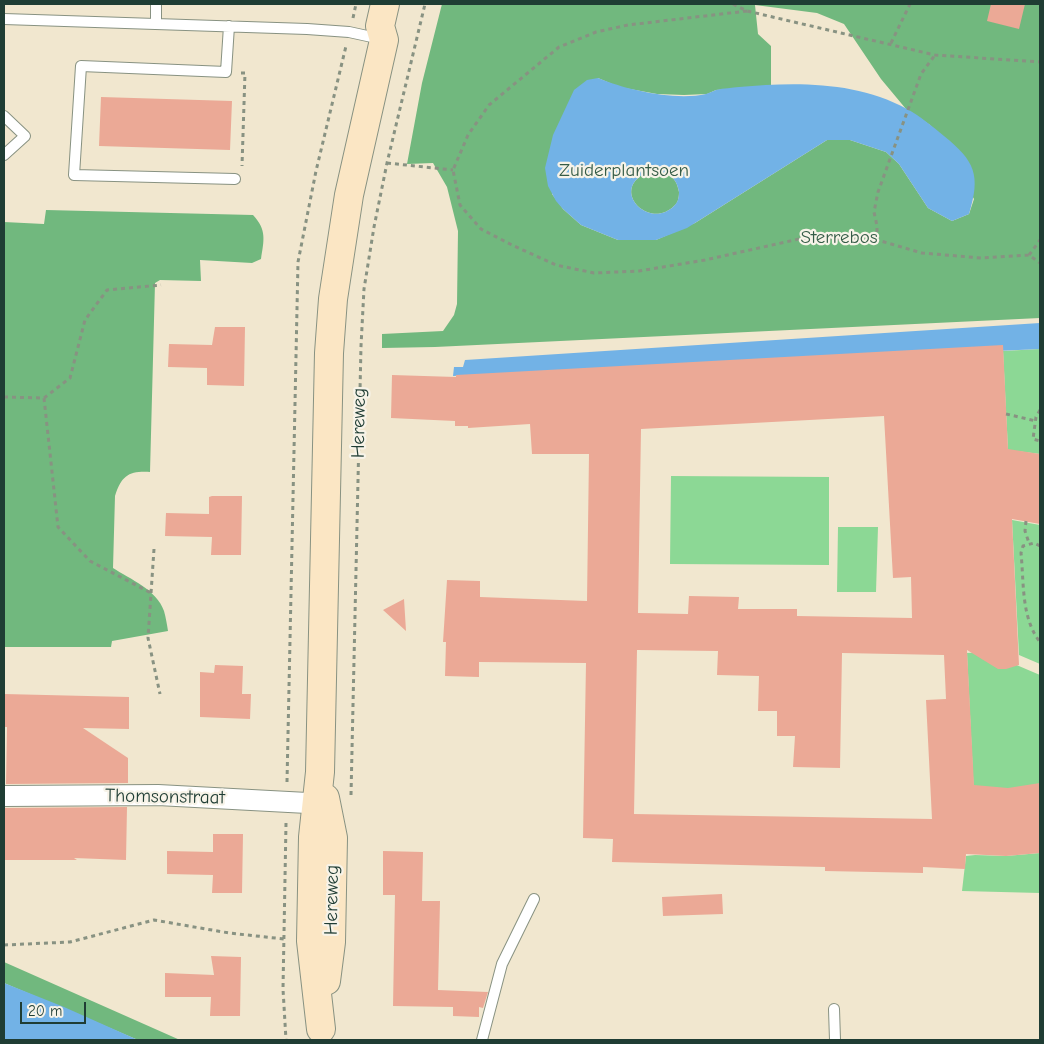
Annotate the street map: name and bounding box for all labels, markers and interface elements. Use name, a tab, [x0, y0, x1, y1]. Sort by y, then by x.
park label: Zuiderplantsoen	[559, 160, 689, 182]
park label: Sterrebos	[800, 227, 878, 249]
street label: Hereweg	[347, 388, 371, 458]
street label: Thomsonstraat	[105, 785, 225, 809]
street label: Hereweg	[320, 865, 344, 935]
scale bar	[22, 992, 89, 1024]
text: 20 m	[28, 1002, 62, 1020]

